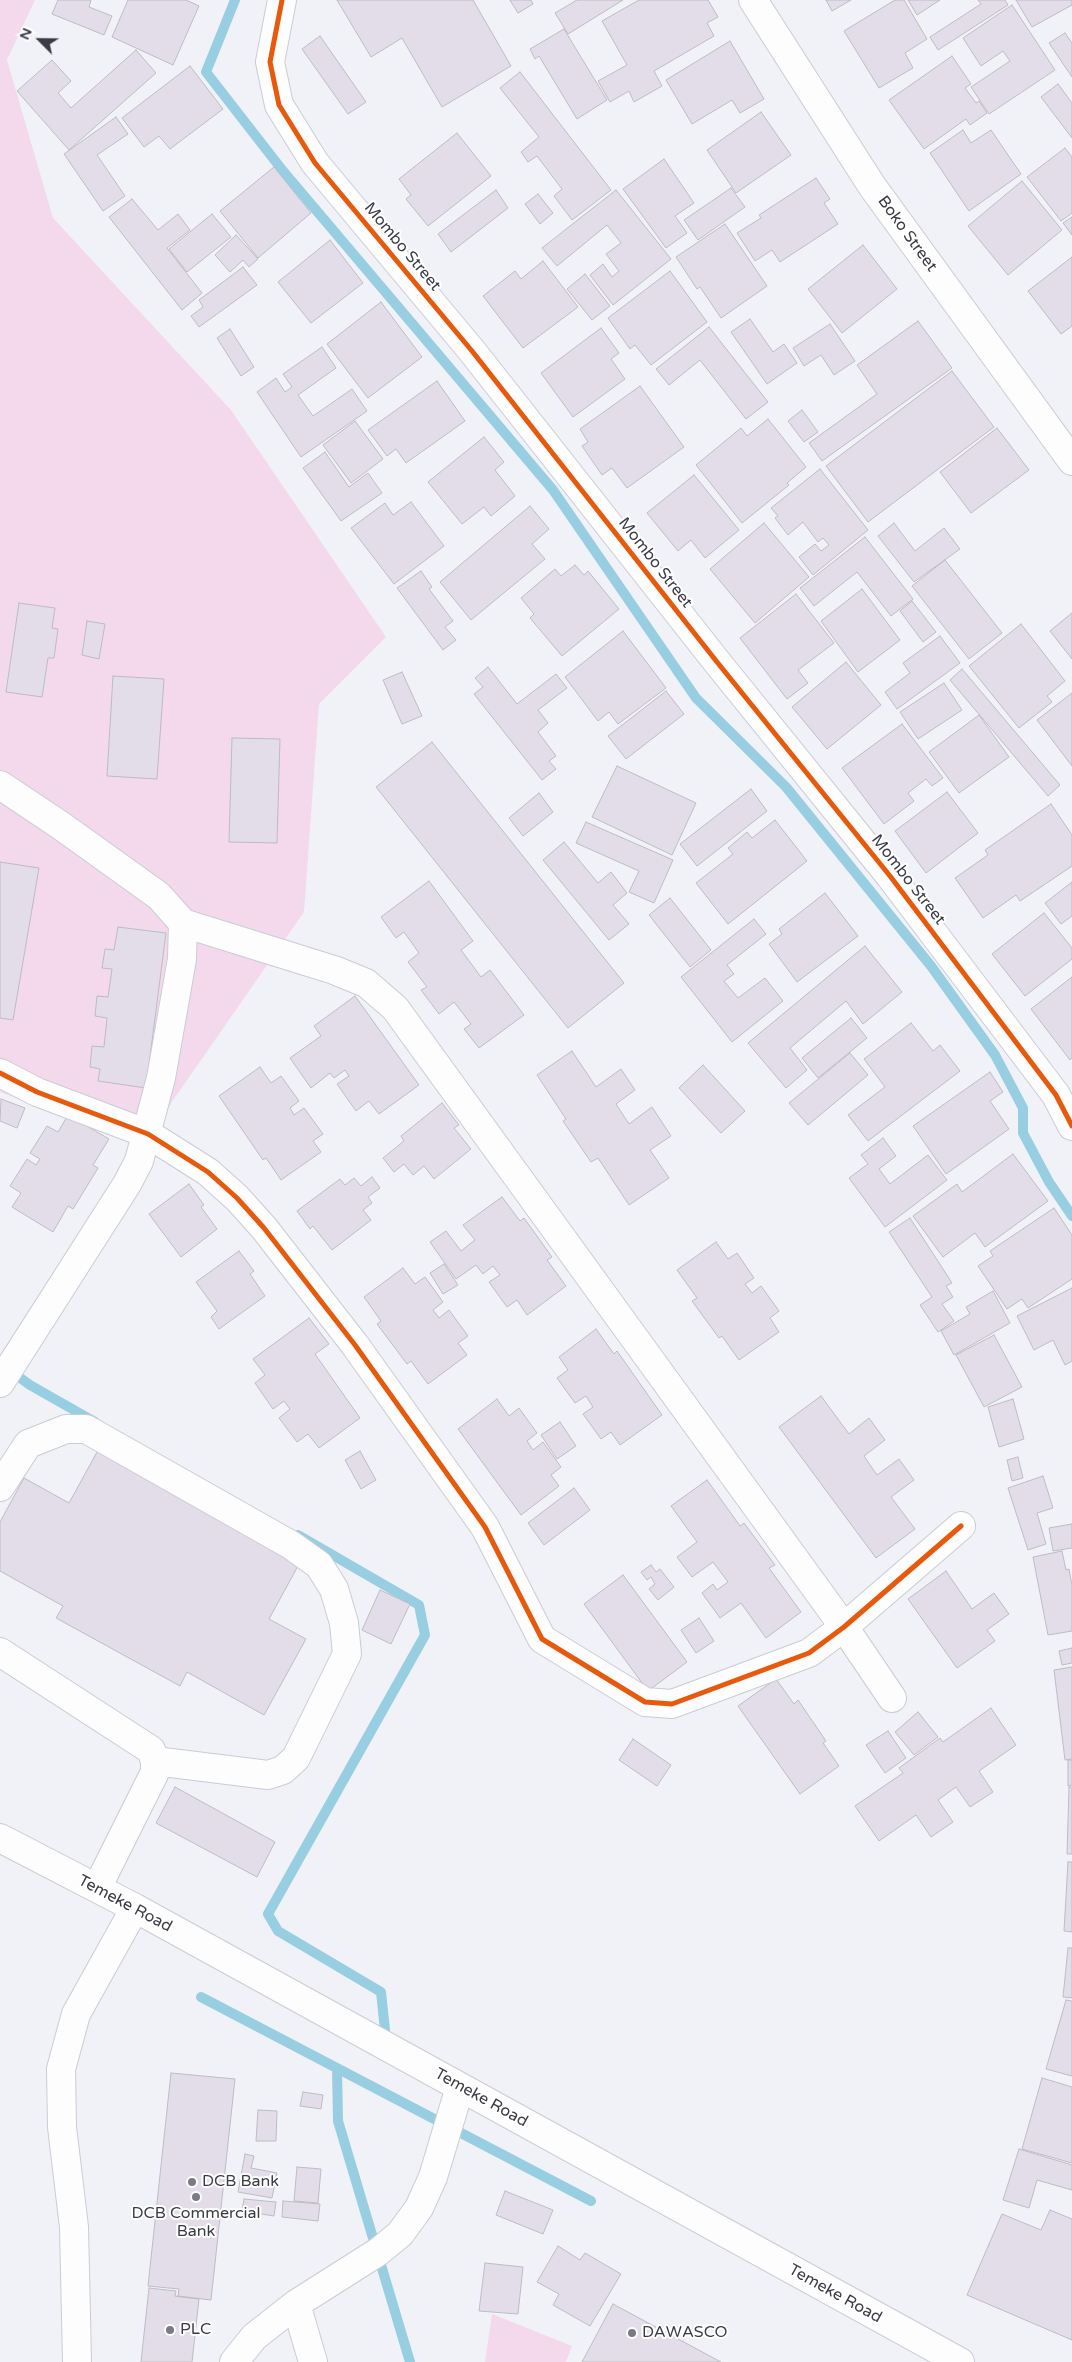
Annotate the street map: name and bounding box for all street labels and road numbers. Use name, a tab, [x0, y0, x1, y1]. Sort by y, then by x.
street label: Boko Street	[873, 192, 941, 276]
street label: Mombo Street	[359, 199, 445, 295]
street label: Mombo Street	[614, 514, 696, 612]
street label: Mombo Street	[867, 831, 949, 929]
street label: Temeke Road	[75, 1871, 175, 1937]
street label: Temeke Road	[431, 2065, 531, 2131]
street label: Temeke Road	[785, 2261, 885, 2327]

